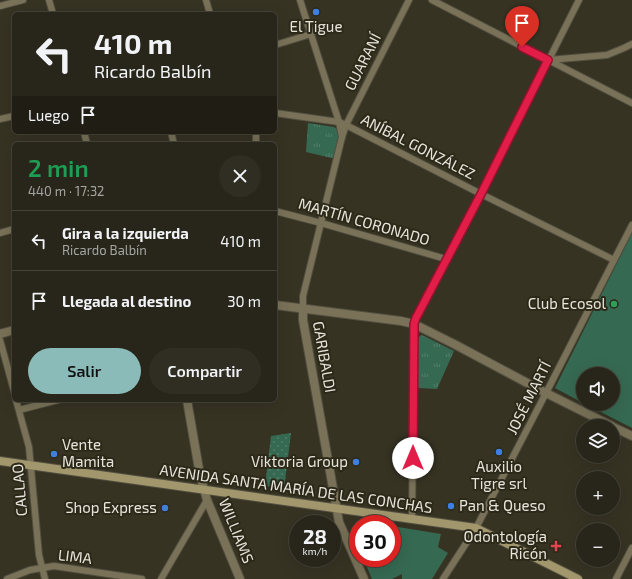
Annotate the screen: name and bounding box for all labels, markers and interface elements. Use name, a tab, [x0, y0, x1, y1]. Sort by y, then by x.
pin	[505, 6, 539, 47]
marker: El Tigue	[311, 7, 321, 17]
icon: arrive	[511, 12, 533, 34]
place label: El Tigue	[290, 17, 342, 35]
text: 410 m	[94, 26, 172, 60]
icon: left	[28, 28, 80, 80]
street label: GUARANÍ	[340, 29, 385, 93]
text: Ricardo Balbín	[94, 60, 211, 82]
icon: arrive	[77, 104, 99, 126]
text: Luego	[28, 106, 69, 124]
street label: ANÍBAL GONZÁLEZ	[358, 110, 479, 183]
text: 2 min	[28, 153, 89, 182]
button: close	[219, 155, 261, 197]
text: 440 m · 17:32	[28, 183, 104, 199]
street label: MARTÍN CORONADO	[297, 194, 432, 248]
text: Gira a la izquierda	[62, 224, 189, 242]
icon: left	[28, 230, 50, 252]
text: 410 m	[220, 232, 261, 250]
text: Ricardo Balbín	[62, 242, 147, 258]
icon: arrive	[28, 290, 50, 312]
text: Llegada al destino	[62, 292, 191, 310]
text: 30 m	[227, 292, 261, 310]
place label: Club Ecosol	[528, 294, 607, 312]
marker: Club Ecosol	[609, 299, 619, 309]
street label: GARIBALDI	[310, 320, 340, 394]
button: Salir	[28, 348, 141, 394]
button: Compartir	[149, 348, 261, 394]
street label: JOSÉ MARTÍ	[502, 357, 555, 437]
map controls	[576, 367, 620, 567]
button: sound	[576, 367, 620, 411]
button: layers	[576, 419, 620, 463]
place label: Vente Mamita	[62, 435, 114, 470]
position arrow	[392, 437, 434, 479]
marker: Auxilio Tigre srl	[494, 447, 504, 457]
marker: Vente Mamita	[49, 449, 59, 459]
place label: Viktoria Group	[251, 452, 348, 470]
marker: Viktoria Group	[351, 457, 361, 467]
place label: Auxilio Tigre srl	[471, 457, 528, 492]
street label: AVENIDA SANTA MARÍA DE LAS CONCHAS	[159, 460, 434, 516]
street label: CALLAO	[8, 463, 30, 517]
button: +	[576, 471, 620, 515]
street label: WILLIAMS	[216, 496, 258, 566]
place label: Pan & Queso	[459, 496, 546, 515]
place label: Shop Express	[65, 498, 157, 516]
marker: Pan & Queso	[446, 501, 456, 511]
marker: Shop Express	[160, 503, 170, 513]
speed limit sign: 30	[349, 515, 401, 567]
button: −	[576, 523, 620, 567]
text: 28	[303, 524, 327, 548]
place label: Odontología Ricón	[464, 527, 547, 562]
marker: Odontología Ricón	[550, 540, 562, 552]
street label: LIMA	[57, 545, 94, 567]
text: km/h	[303, 545, 327, 557]

